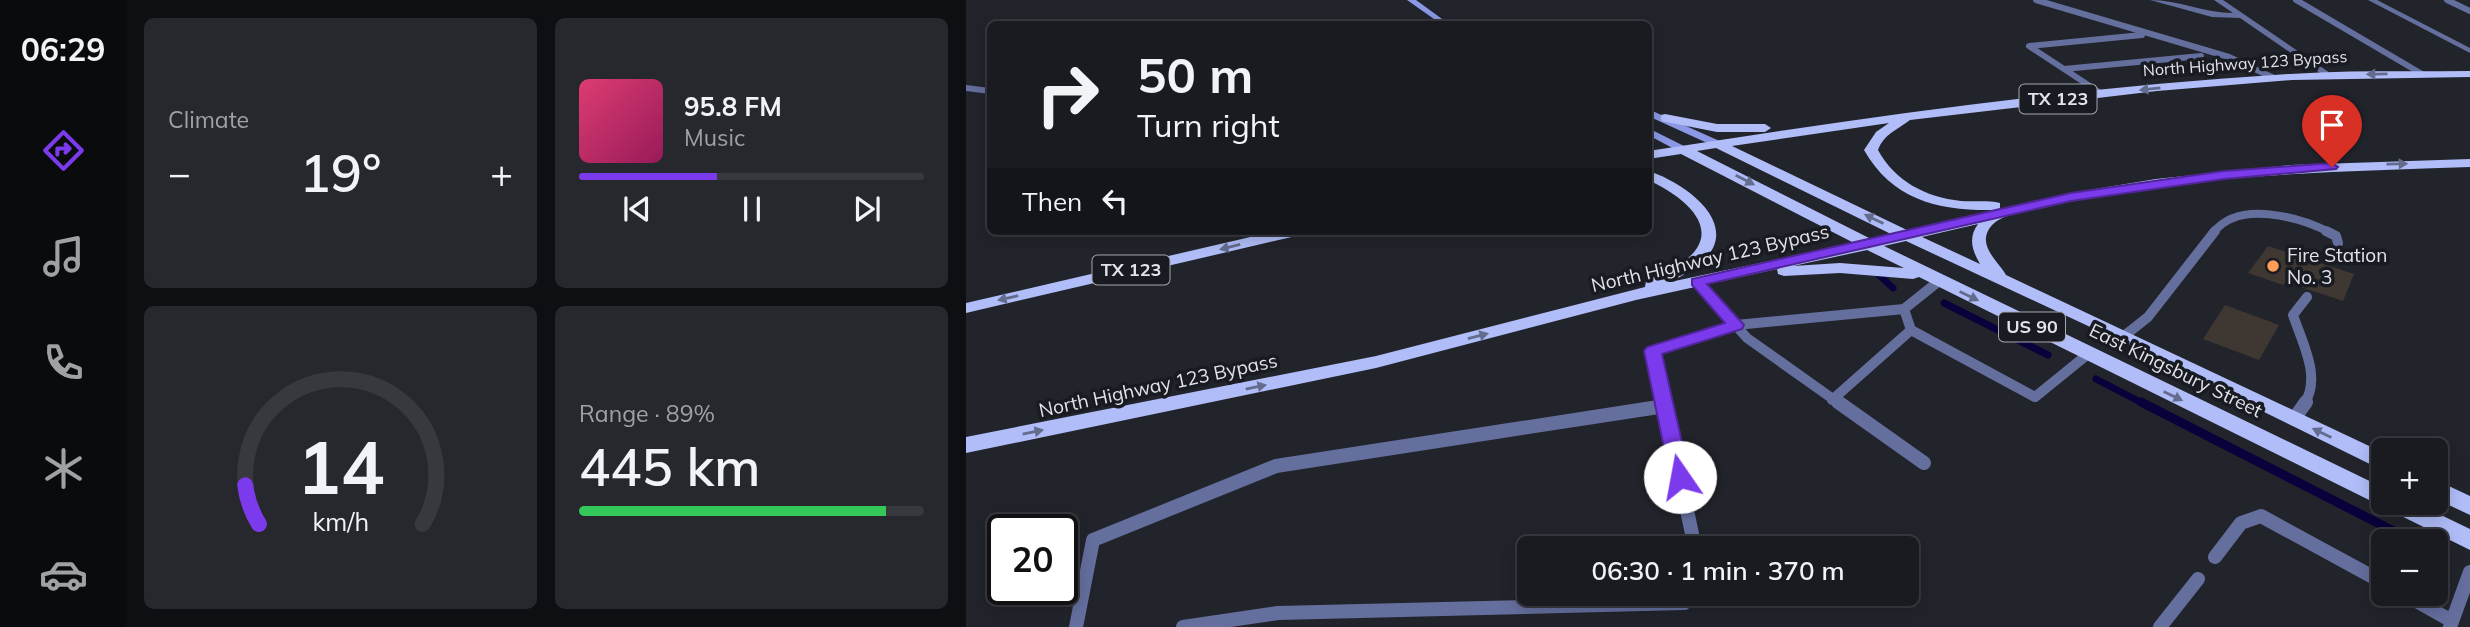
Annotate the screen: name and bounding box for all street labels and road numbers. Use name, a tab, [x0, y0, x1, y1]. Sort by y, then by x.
street label: North Highway 123 Bypass	[2142, 46, 2348, 80]
road number: TX 123	[2020, 84, 2096, 114]
street label: North Highway 123 Bypass	[1589, 219, 1831, 297]
road number: TX 123	[1093, 256, 1170, 284]
road number: US 90	[1999, 312, 2065, 342]
street label: East Kingsbury Street	[2086, 318, 2267, 422]
street label: North Highway 123 Bypass	[1037, 348, 1279, 422]

